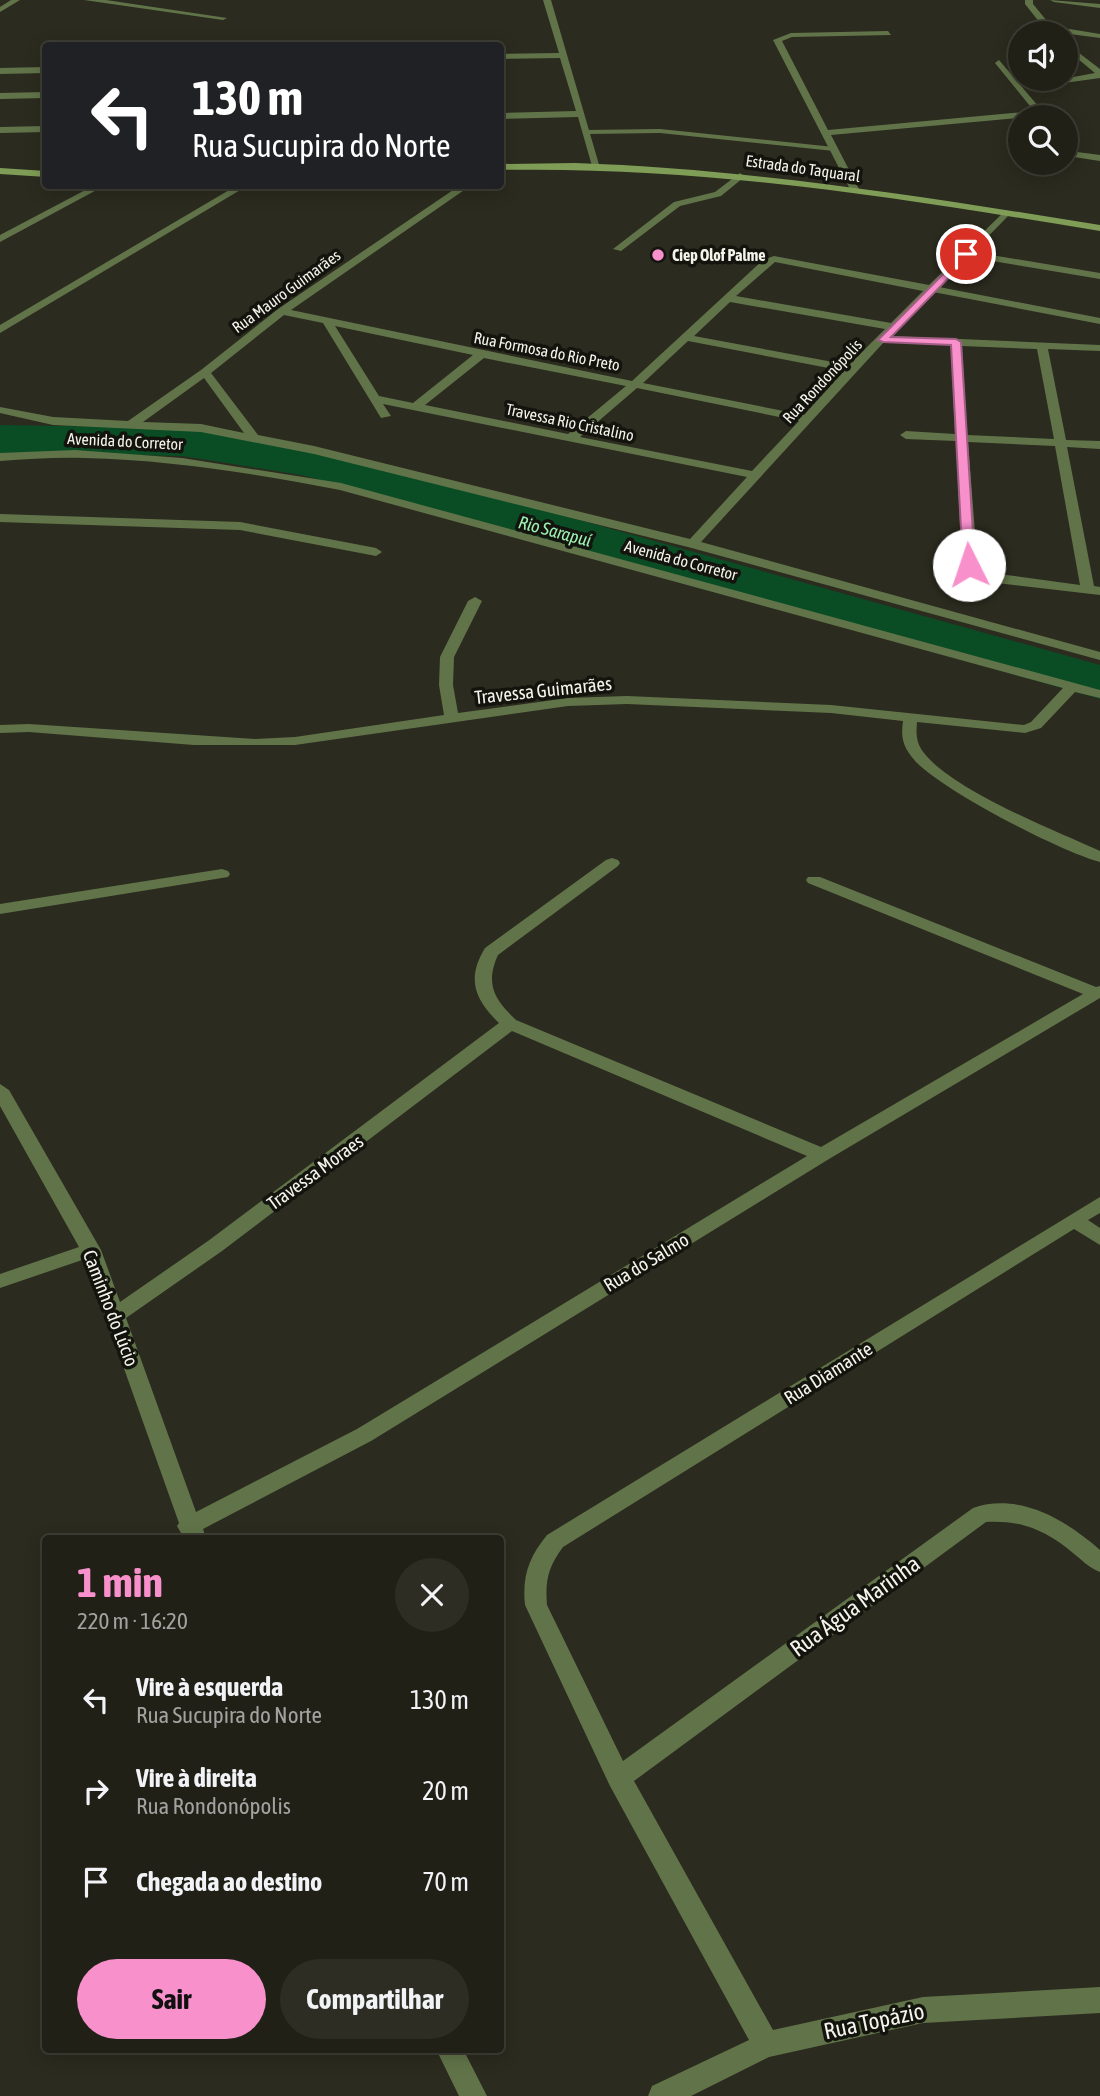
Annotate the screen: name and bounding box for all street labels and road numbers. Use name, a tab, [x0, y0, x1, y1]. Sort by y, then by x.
street label: Estrada do Taquaral	[744, 151, 862, 186]
street label: Rua Mauro Guimarães	[228, 246, 344, 336]
street label: Rua Formosa do Rio Preto	[472, 328, 622, 374]
street label: Rua Rondonópolis	[779, 335, 866, 427]
street label: Travessa Rio Cristalino	[504, 400, 636, 444]
street label: Avenida do Corretor	[67, 429, 183, 453]
street label: Avenida do Corretor	[623, 536, 739, 584]
street label: Travessa Guimarães	[473, 672, 613, 708]
street label: Travessa Moraes	[263, 1130, 368, 1214]
street label: Rua do Salmo	[600, 1228, 692, 1296]
street label: Caminho do Lúcio	[79, 1247, 143, 1369]
street label: Rua Diamante	[780, 1337, 876, 1409]
street label: Rua Água Marinha	[785, 1550, 925, 1662]
street label: Rua Topázio	[821, 1998, 927, 2044]

